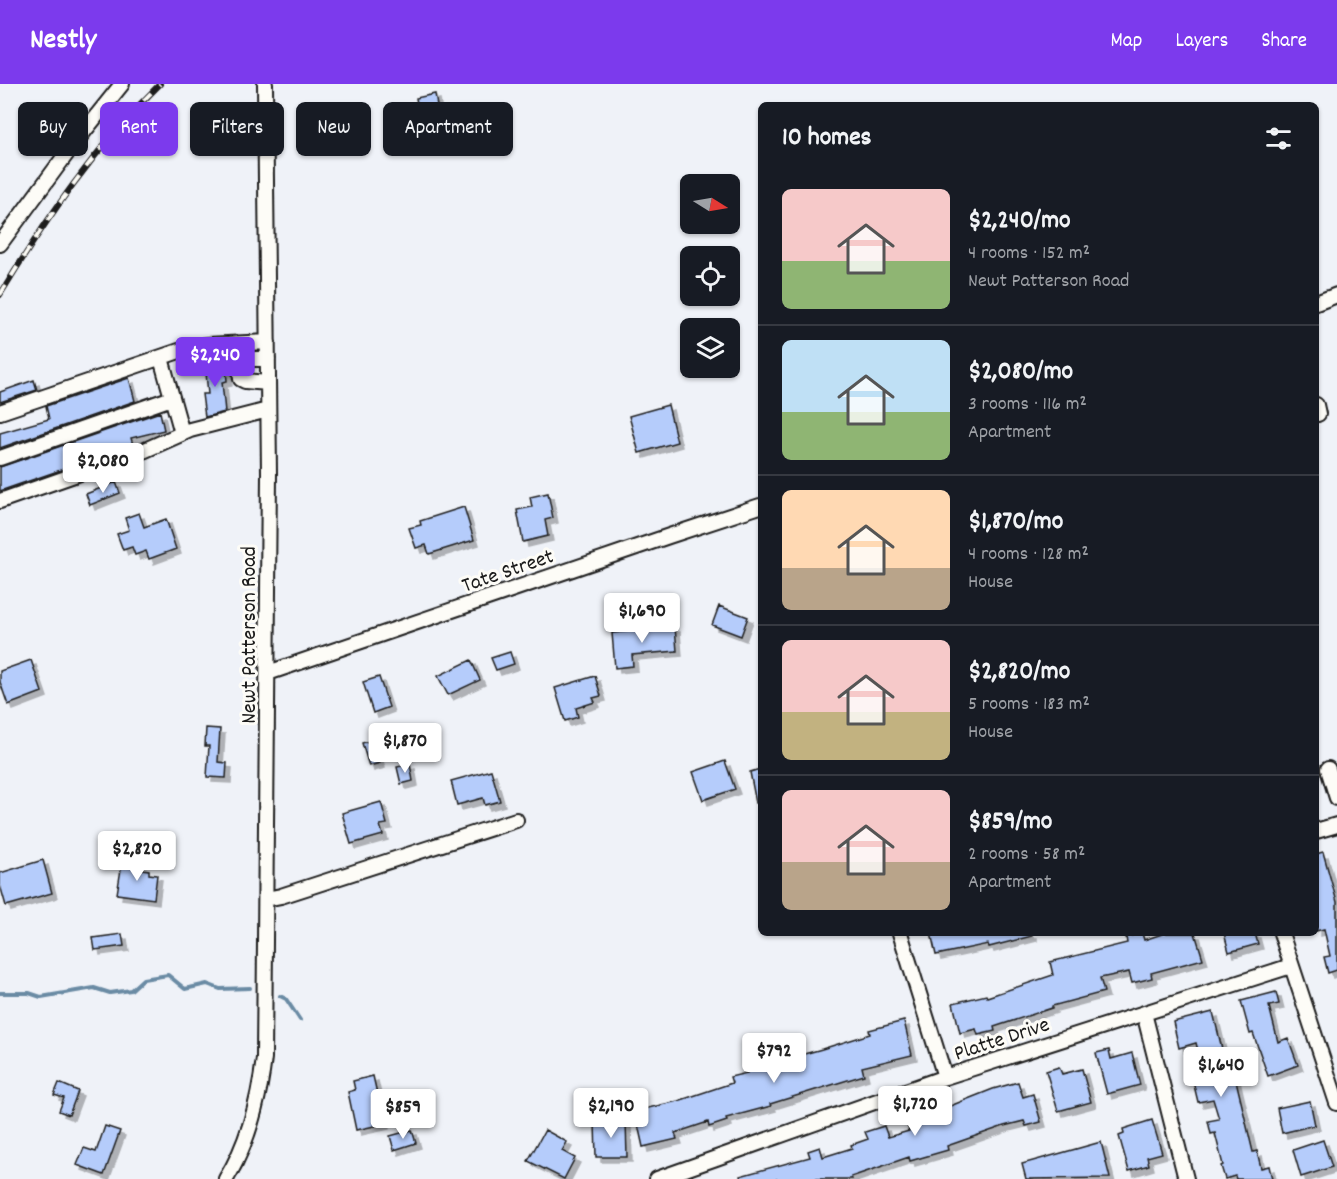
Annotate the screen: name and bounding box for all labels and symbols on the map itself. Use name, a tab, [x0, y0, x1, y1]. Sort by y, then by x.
north arrow	[680, 174, 740, 234]
pin: $2,240	[166, 337, 264, 388]
pin: $2,080	[54, 443, 152, 494]
street label: Tate Street	[458, 542, 558, 602]
street label: Newt Patterson Road	[235, 546, 266, 724]
pin: $1,690	[593, 593, 691, 644]
pin: $1,870	[356, 723, 454, 774]
pin: $2,820	[88, 831, 186, 882]
street label: Platte Drive	[950, 1010, 1054, 1070]
pin: $792	[738, 1033, 810, 1084]
pin: $1,640	[1172, 1047, 1270, 1098]
pin: $1,720	[866, 1086, 964, 1137]
pin: $2,190	[562, 1088, 660, 1139]
pin: $859	[367, 1089, 439, 1140]

